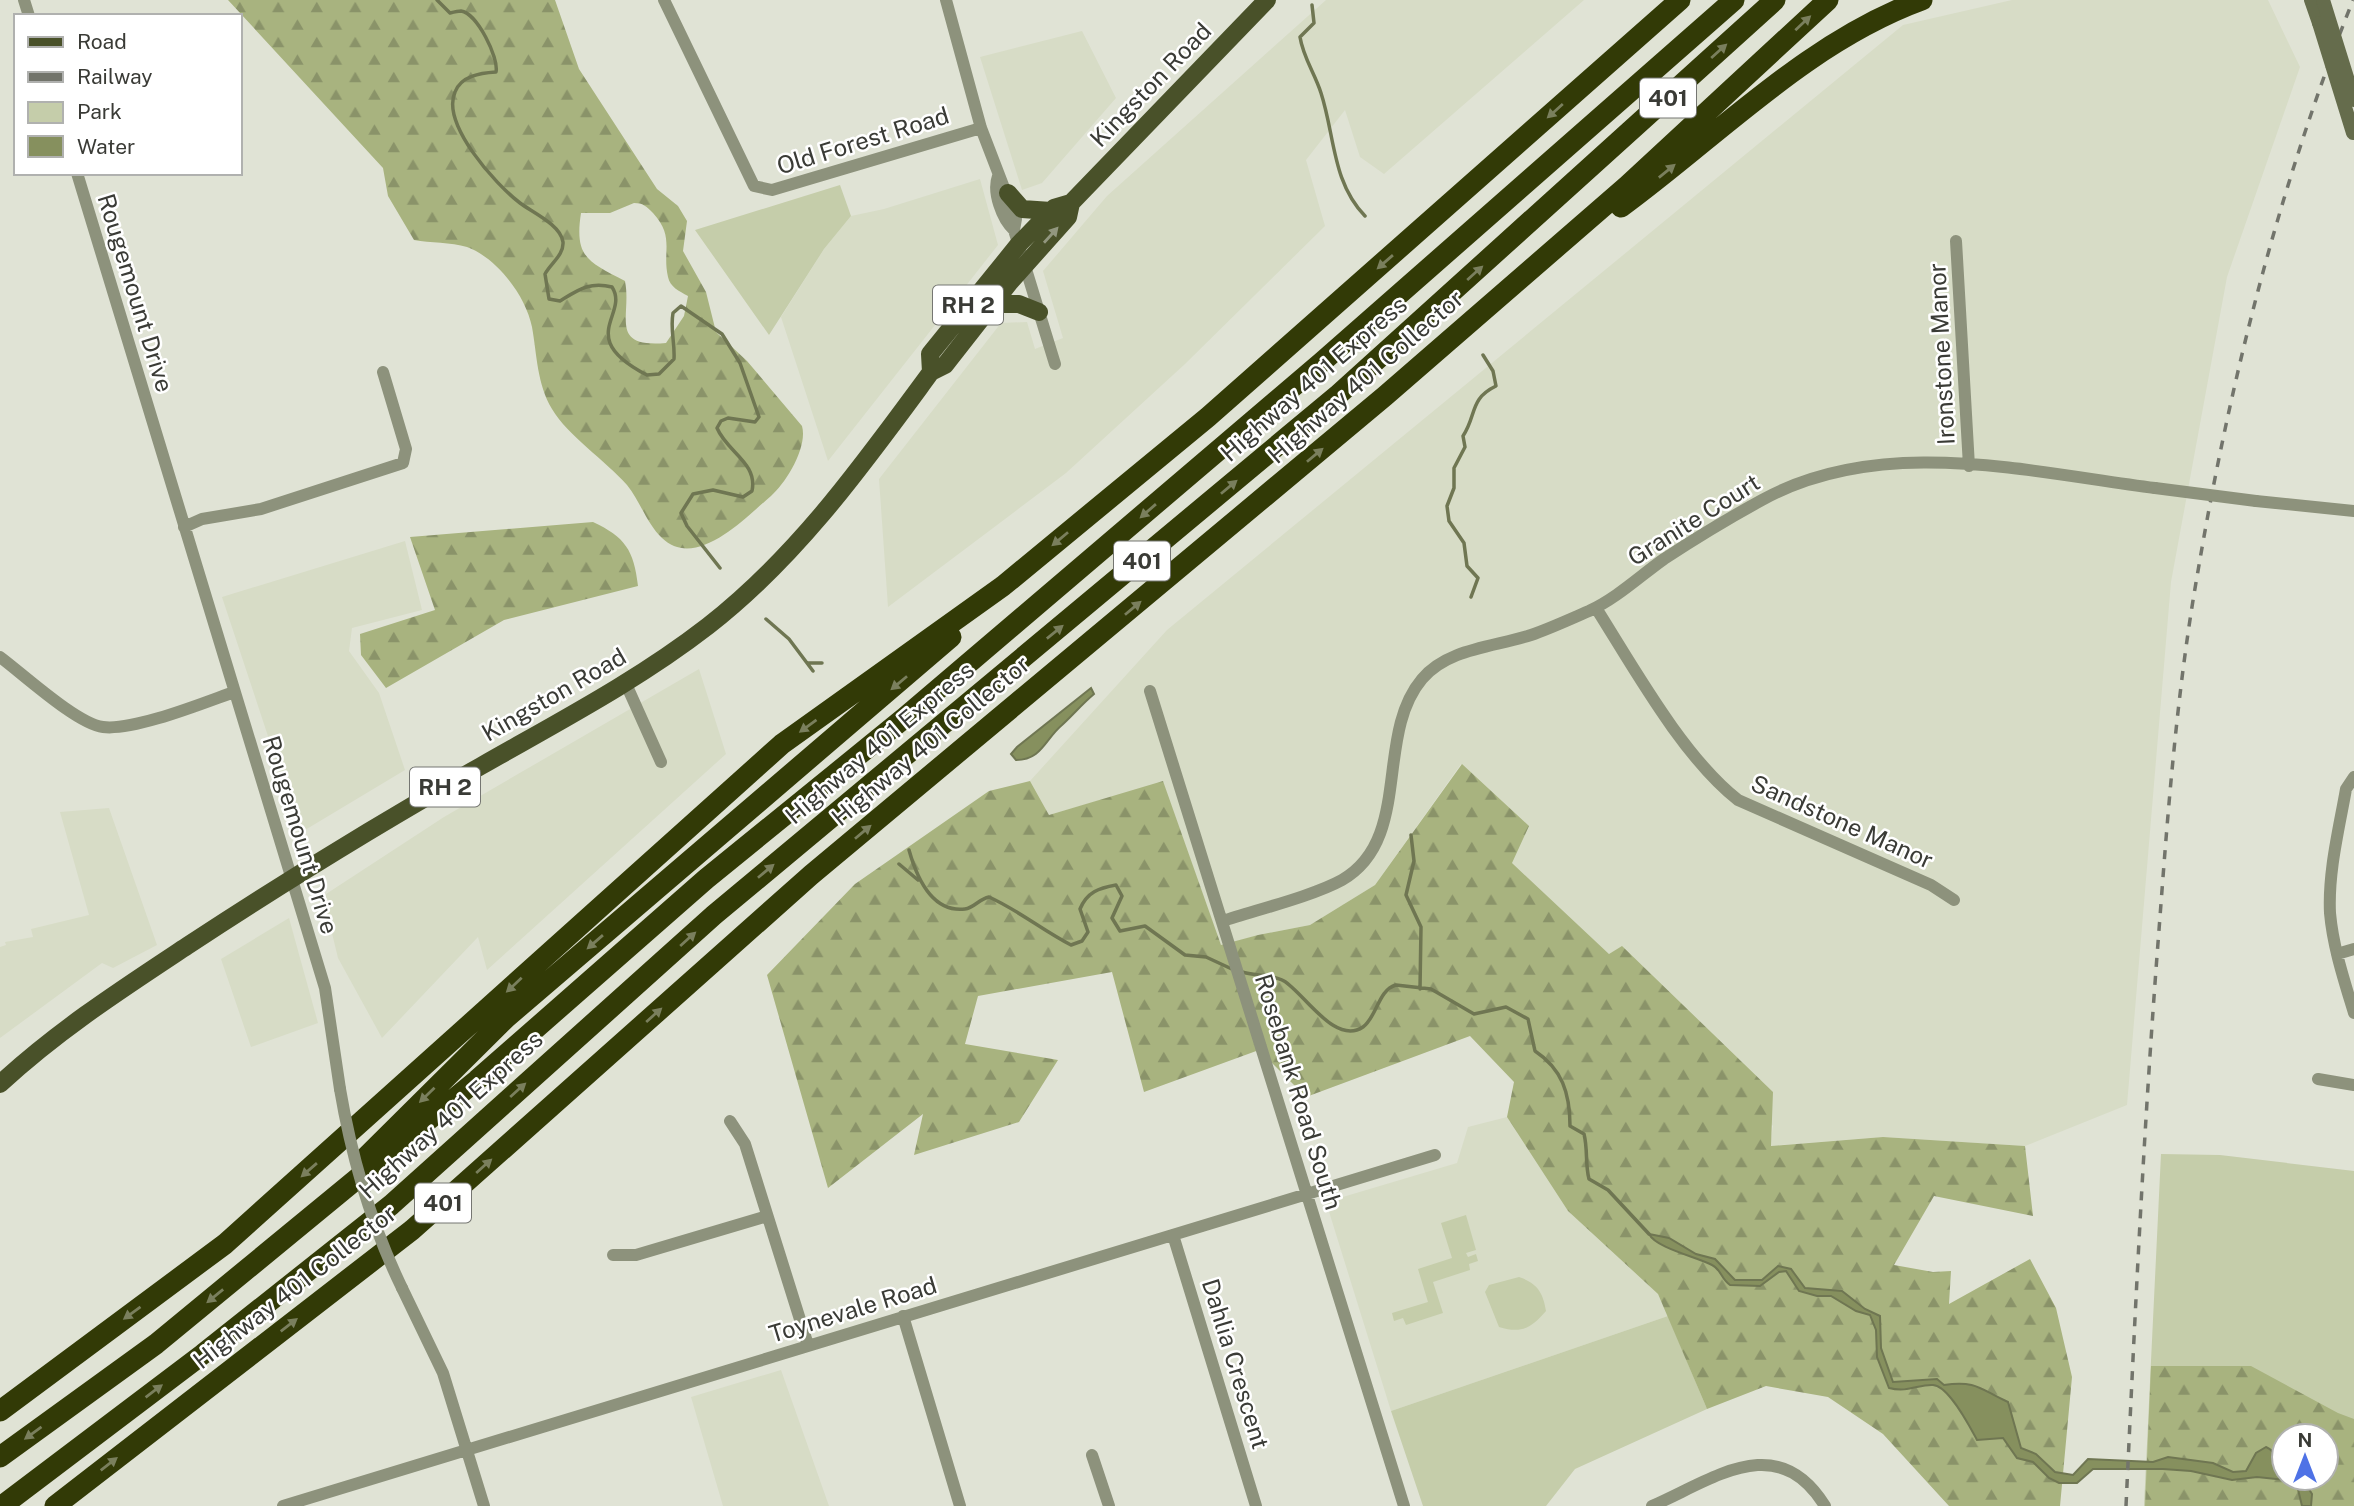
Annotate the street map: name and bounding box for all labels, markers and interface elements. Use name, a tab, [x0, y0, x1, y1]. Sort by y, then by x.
legend	[14, 14, 242, 175]
street label: Kingston Road	[1084, 16, 1217, 152]
one-way arrow	[1794, 16, 1811, 32]
text: Road	[77, 29, 127, 54]
one-way arrow	[1710, 43, 1728, 59]
text: Railway	[77, 64, 153, 89]
road number: 401	[1640, 78, 1696, 118]
text: Park	[77, 99, 122, 124]
street label: Old Forest Road	[773, 101, 952, 180]
one-way arrow	[1547, 103, 1564, 119]
text: Water	[77, 134, 135, 159]
one-way arrow	[1659, 164, 1676, 179]
street label: Rougemount Drive	[92, 190, 179, 395]
one-way arrow	[1043, 227, 1058, 244]
one-way arrow	[1376, 254, 1394, 270]
street label: Ironstone Manor	[1922, 262, 1960, 446]
one-way arrow	[1466, 265, 1484, 281]
street label: Highway 401 Collector	[1262, 284, 1469, 469]
road number: RH 2	[933, 286, 1003, 324]
street label: Highway 401 Express	[1215, 290, 1412, 467]
one-way arrow	[1306, 448, 1323, 463]
street label: Granite Court	[1622, 467, 1765, 571]
one-way arrow	[1221, 480, 1238, 495]
one-way arrow	[1139, 503, 1157, 519]
one-way arrow	[1052, 531, 1069, 546]
road number: 401	[1114, 541, 1170, 580]
one-way arrow	[1124, 601, 1141, 616]
one-way arrow	[1045, 625, 1063, 640]
street label: Kingston Road	[476, 642, 631, 747]
street label: Highway 401 Collector	[826, 649, 1035, 831]
street label: Highway 401 Express	[779, 655, 979, 829]
one-way arrow	[890, 675, 908, 691]
one-way arrow	[799, 719, 817, 733]
street label: Rougemount Drive	[257, 732, 344, 937]
road number: RH 2	[410, 768, 480, 806]
street label: Sandstone Manor	[1747, 768, 1938, 874]
one-way arrow	[854, 824, 872, 839]
one-way arrow	[758, 864, 775, 879]
one-way arrow	[679, 931, 696, 947]
one-way arrow	[586, 934, 604, 950]
street label: Rosebank Road South	[1250, 970, 1348, 1213]
one-way arrow	[506, 976, 523, 992]
one-way arrow	[645, 1007, 663, 1023]
street label: Highway 401 Express	[353, 1025, 549, 1205]
one-way arrow	[509, 1083, 526, 1099]
one-way arrow	[419, 1086, 436, 1102]
one-way arrow	[475, 1158, 493, 1174]
one-way arrow	[301, 1162, 318, 1178]
road number: 401	[415, 1184, 471, 1222]
street label: Highway 401 Collector	[187, 1198, 401, 1374]
street label: Toynevale Road	[765, 1270, 940, 1348]
street label: Dahlia Crescent	[1197, 1275, 1275, 1452]
one-way arrow	[206, 1288, 224, 1303]
one-way arrow	[123, 1306, 141, 1320]
one-way arrow	[279, 1318, 297, 1333]
one-way arrow	[145, 1384, 163, 1398]
north arrow	[2270, 1422, 2340, 1492]
one-way arrow	[24, 1425, 42, 1439]
text: N	[2298, 1429, 2312, 1451]
one-way arrow	[99, 1457, 117, 1472]

